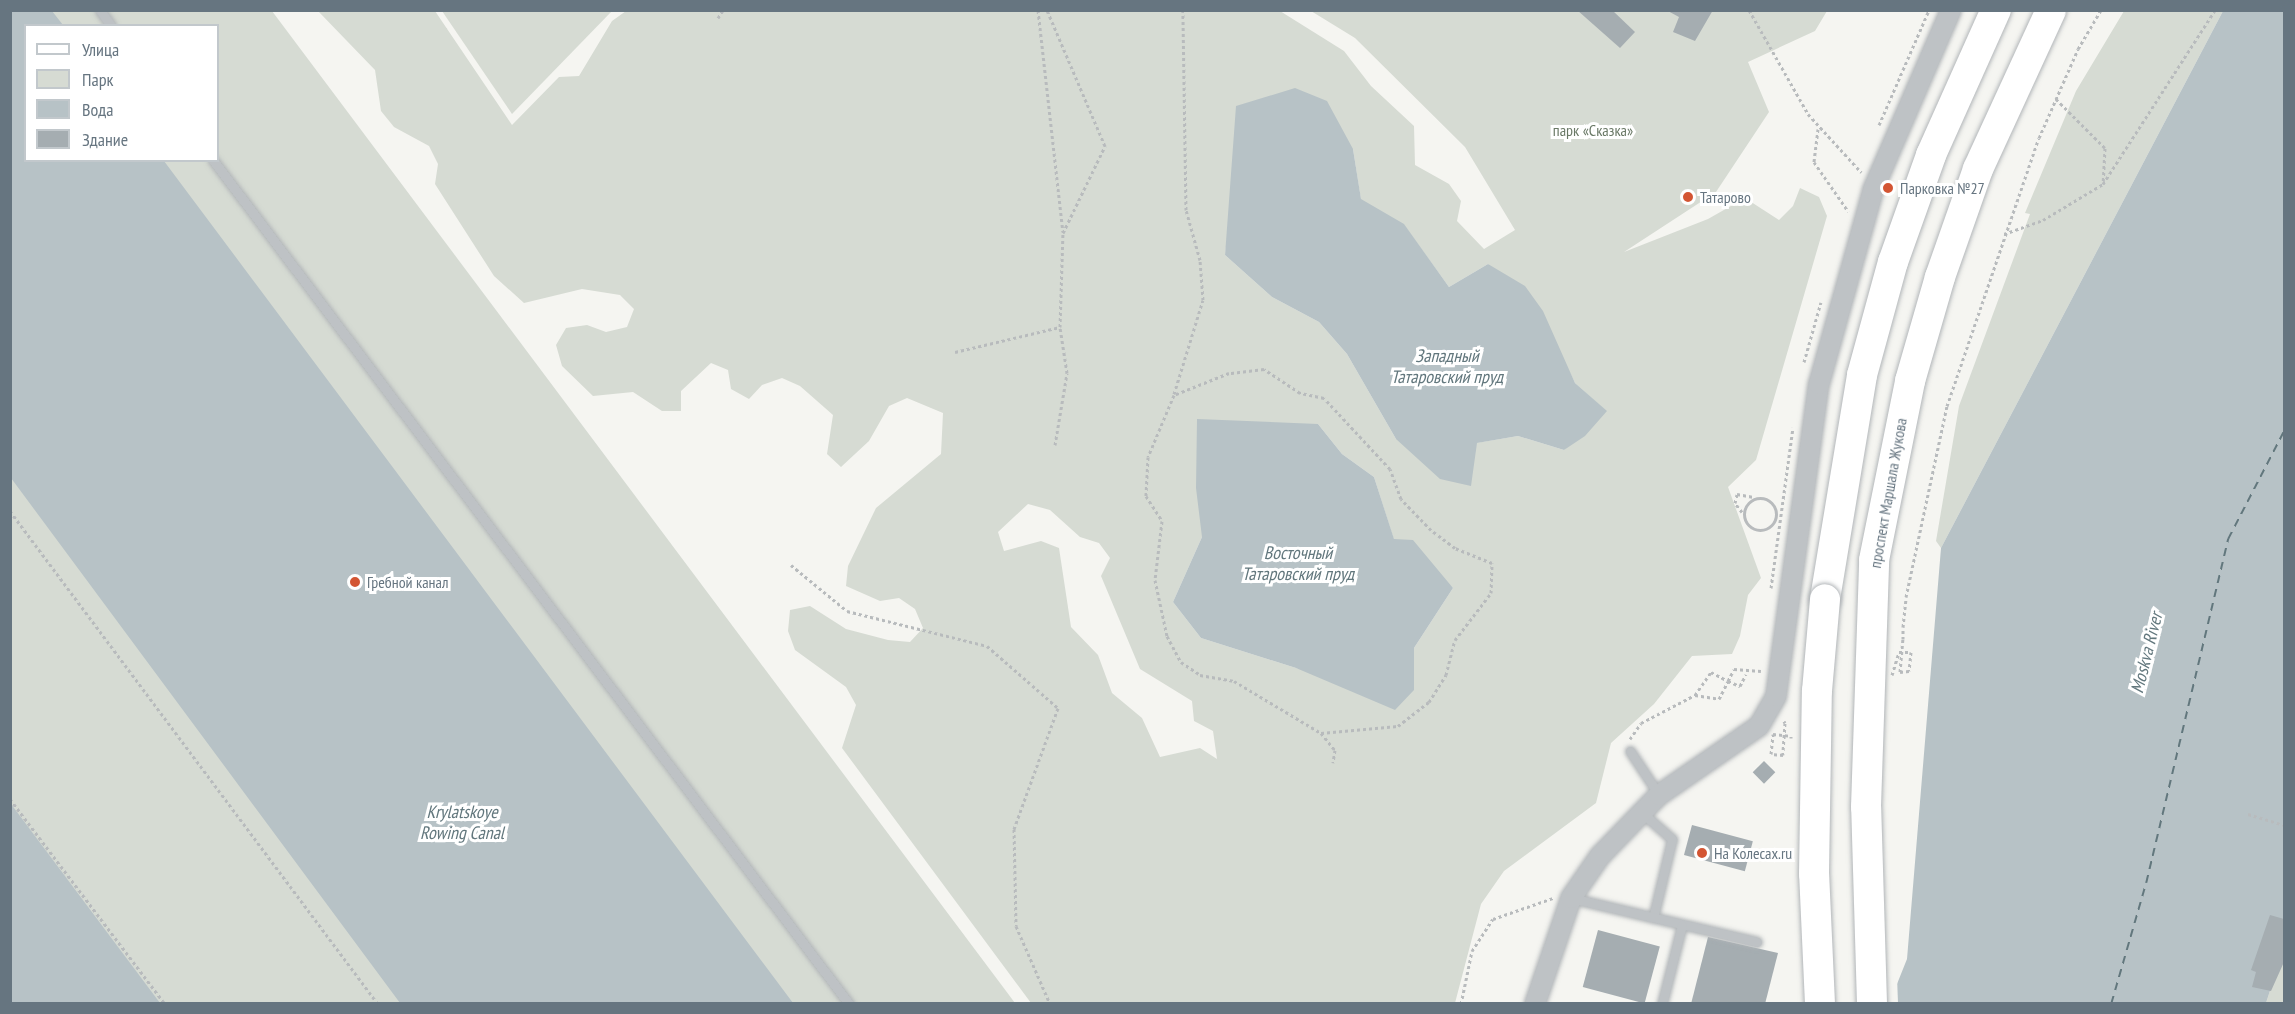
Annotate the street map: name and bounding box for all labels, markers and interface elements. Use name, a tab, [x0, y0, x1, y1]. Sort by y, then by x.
legend	[24, 24, 219, 162]
text: Улица	[82, 38, 119, 61]
text: Парк	[82, 68, 113, 91]
text: Вода	[82, 98, 113, 121]
park label: парк «Сказка»	[1553, 120, 1633, 140]
text: Здание	[82, 128, 128, 151]
place label: Парковка №27	[1900, 178, 1985, 198]
marker: Парковка №27	[1881, 181, 1895, 195]
place label: Татарово	[1700, 187, 1751, 207]
marker: Татарово	[1681, 190, 1695, 204]
water label: Западный Татаровский пруд	[1391, 346, 1503, 388]
street label: проспект Маршала Жукова	[1865, 416, 1911, 570]
water label: Восточный Татаровский пруд	[1242, 543, 1354, 586]
place label: Гребной канал	[367, 572, 448, 592]
marker: Гребной канал	[348, 575, 362, 589]
water label: Moskva River	[2127, 611, 2167, 695]
water label: Krylatskoye Rowing Canal	[420, 802, 504, 844]
place label: На Колесах.ru	[1714, 843, 1792, 863]
marker: На Колесах.ru	[1695, 846, 1709, 860]

